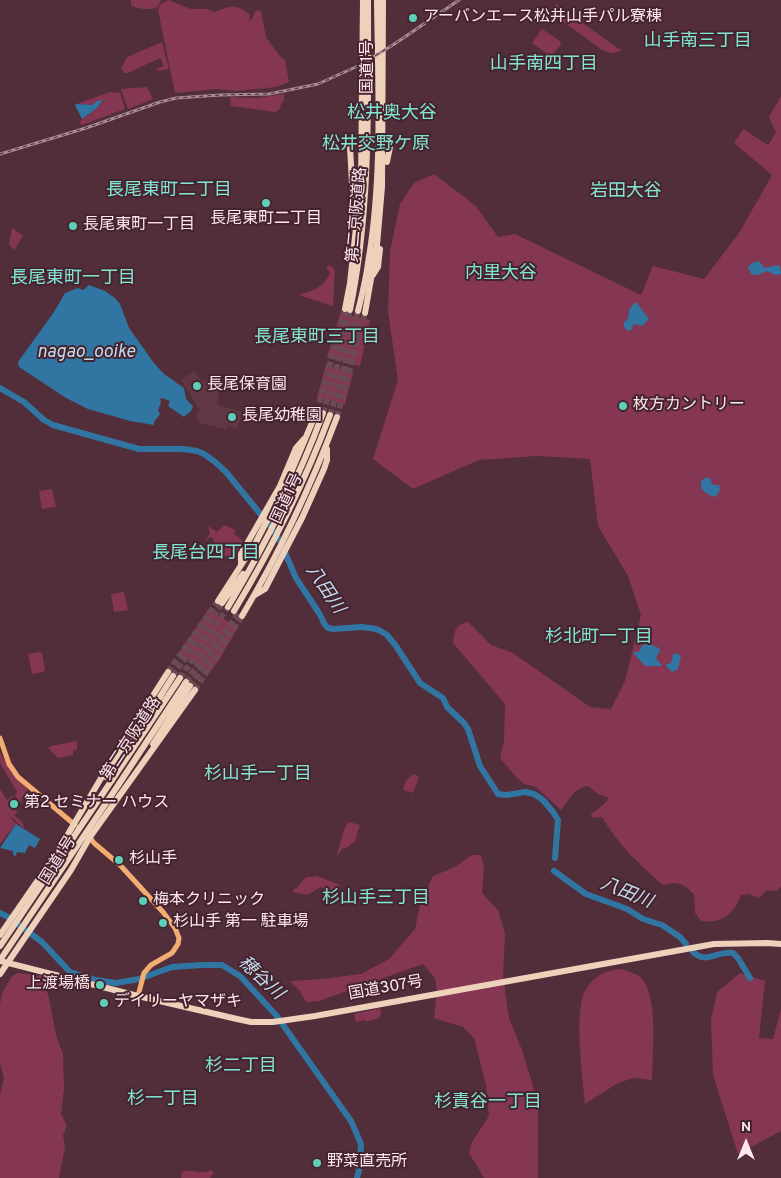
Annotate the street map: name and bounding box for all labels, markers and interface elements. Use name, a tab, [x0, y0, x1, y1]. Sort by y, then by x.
place label: アーバンエース松井山手パル寮棟	[423, 8, 662, 28]
marker: アーバンエース松井山手パル寮棟	[407, 12, 419, 24]
district label: 山手南三丁目	[644, 31, 752, 53]
street label: 国道1号	[359, 40, 379, 94]
district label: 山手南四丁目	[490, 54, 598, 76]
district label: 松井奥大谷	[347, 103, 437, 125]
district label: 松井交野ケ原	[322, 134, 430, 156]
street label: 第二京阪道路	[344, 166, 372, 264]
district label: 長尾東町二丁目	[106, 180, 232, 202]
district label: 岩田大谷	[590, 181, 662, 203]
marker: 長尾東町二丁目	[260, 197, 272, 209]
place label: 長尾東町二丁目	[210, 210, 322, 230]
place label: 長尾東町一丁目	[83, 216, 195, 236]
marker: 長尾東町一丁目	[67, 220, 79, 232]
district label: 内里大谷	[465, 263, 537, 285]
district label: 長尾東町一丁目	[10, 268, 136, 290]
district label: 長尾東町三丁目	[254, 327, 380, 349]
water label: nagao_ooike	[37, 342, 135, 364]
place label: 長尾保育園	[207, 376, 287, 396]
marker: 長尾保育園	[191, 380, 203, 392]
place label: 枚方カントリー	[633, 396, 745, 416]
marker: 枚方カントリー	[617, 400, 629, 412]
place label: 長尾幼稚園	[242, 407, 322, 427]
marker: 長尾幼稚園	[226, 411, 238, 423]
street label: 国道1号	[268, 470, 308, 528]
district label: 長尾台四丁目	[152, 543, 260, 565]
water label: 八田川	[300, 562, 348, 618]
district label: 杉北町一丁目	[545, 627, 653, 649]
street label: 第二京阪道路	[98, 694, 166, 784]
district label: 杉山手一丁目	[204, 764, 312, 786]
place label: 第2 セミナー ハウス	[24, 794, 169, 814]
marker: 第2 セミナー ハウス	[8, 798, 20, 810]
street label: 国道1号	[37, 833, 81, 889]
place label: 杉山手	[129, 850, 177, 870]
marker: 杉山手	[113, 854, 125, 866]
water label: 八田川	[597, 874, 655, 914]
district label: 杉山手三丁目	[322, 888, 430, 910]
place label: 梅本クリニック	[153, 891, 265, 911]
marker: 梅本クリニック	[137, 895, 149, 907]
place label: 杉山手 第一 駐車場	[173, 913, 309, 933]
marker: 杉山手 第一 駐車場	[157, 917, 169, 929]
water label: 穂谷川	[233, 953, 287, 1005]
street label: 国道307号	[347, 973, 425, 1005]
place label: 上渡場橋	[26, 975, 90, 995]
marker: 上渡場橋	[94, 979, 106, 991]
place label: デイリーヤマザキ	[114, 993, 242, 1013]
marker: デイリーヤマザキ	[98, 997, 110, 1009]
district label: 杉二丁目	[205, 1056, 277, 1078]
district label: 杉一丁目	[127, 1089, 199, 1111]
district label: 杉責谷一丁目	[434, 1092, 542, 1114]
north arrow	[721, 1118, 771, 1168]
text: N	[741, 1119, 751, 1136]
place label: 野菜直売所	[327, 1153, 407, 1173]
marker: 野菜直売所	[311, 1157, 323, 1169]

